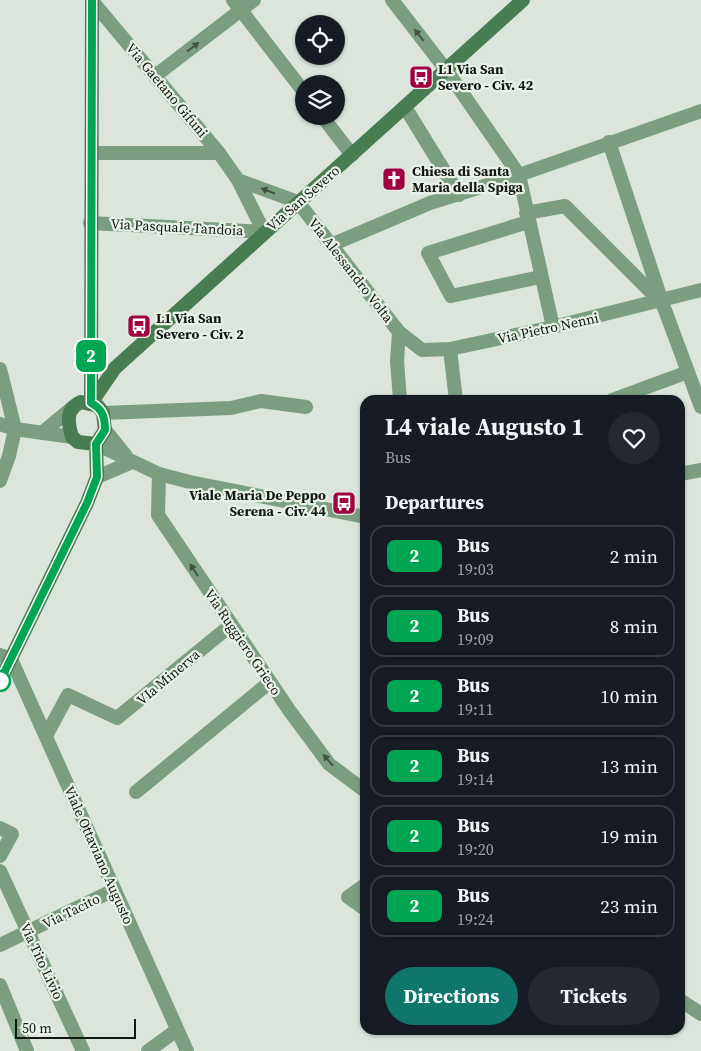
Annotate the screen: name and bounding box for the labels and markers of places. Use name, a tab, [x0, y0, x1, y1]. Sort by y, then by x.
place label: L1 Via San Severo - Civ. 42	[438, 59, 534, 95]
bus stop icon: L1 Via San Severo - Civ. 42	[408, 64, 434, 90]
place label: Chiesa di Santa Maria della Spiga	[412, 161, 524, 197]
church icon: Chiesa di Santa Maria della Spiga	[381, 166, 407, 192]
place label: L1 Via San Severo - Civ. 2	[156, 308, 244, 344]
bus stop icon: L1 Via San Severo - Civ. 2	[126, 313, 152, 339]
place label: Viale Maria De Peppo Serena - Civ. 44	[189, 485, 326, 521]
bus stop icon: Viale Maria De Peppo Serena - Civ. 44	[331, 490, 357, 516]
unlabelled marker	[0, 670, 11, 692]

